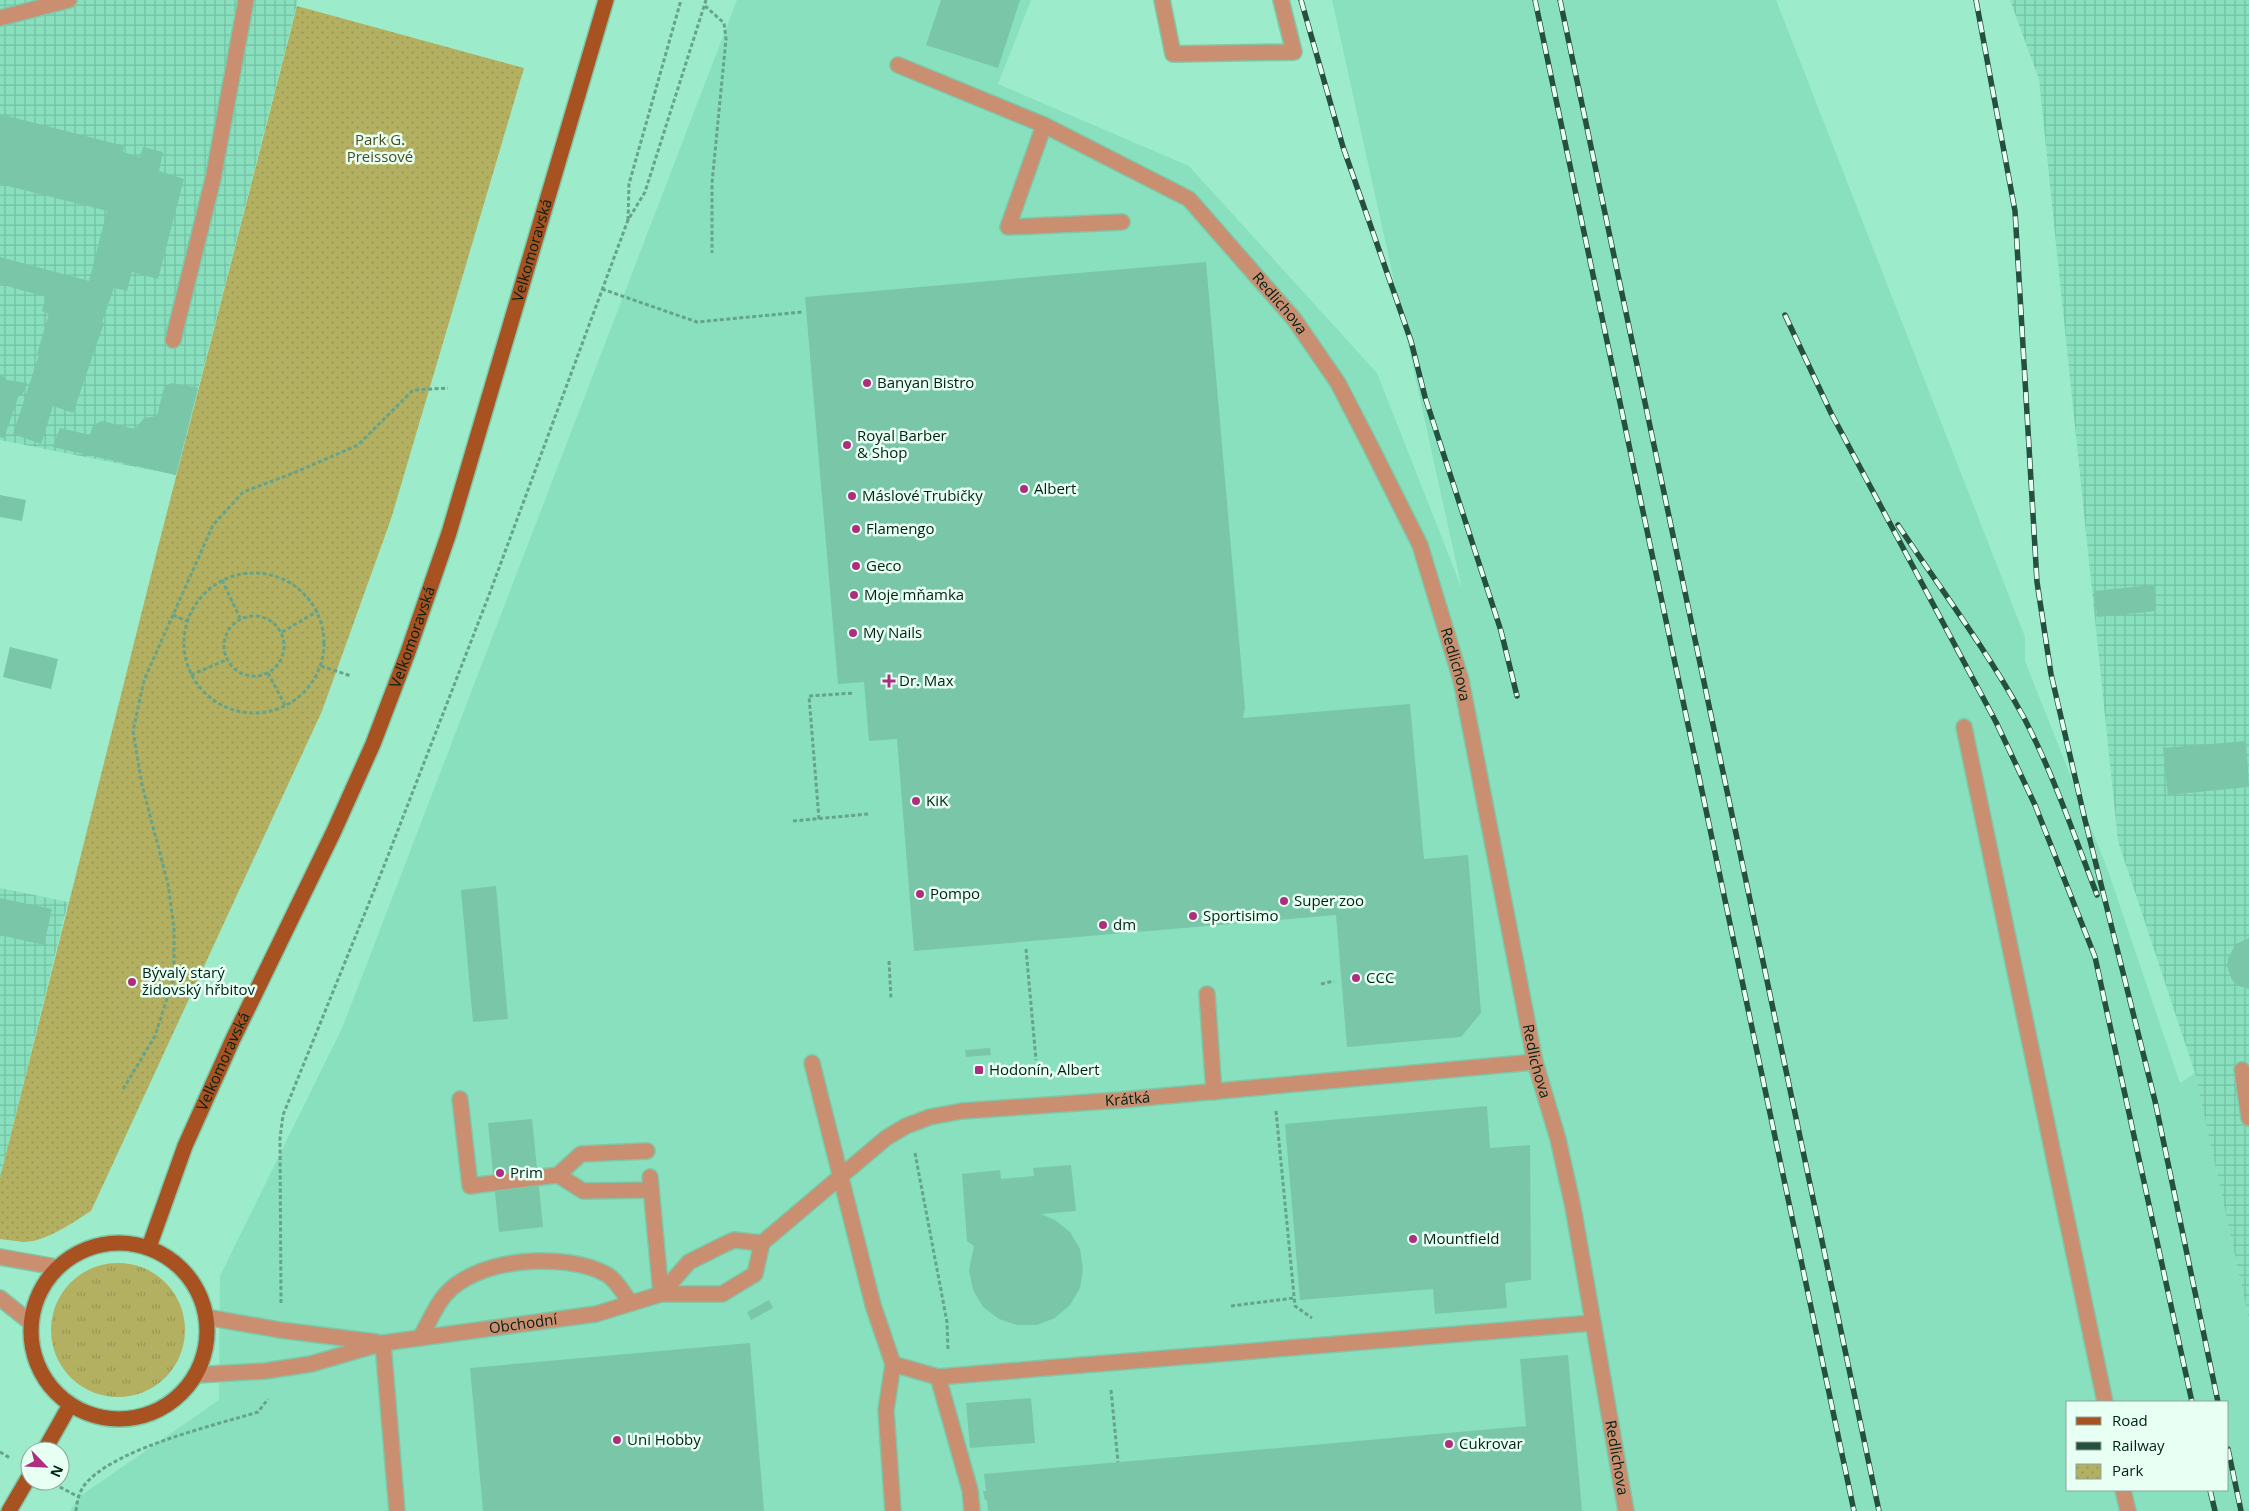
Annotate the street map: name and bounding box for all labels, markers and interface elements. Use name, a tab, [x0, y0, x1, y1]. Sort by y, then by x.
park label: Park G. Preissové	[347, 129, 413, 166]
street label: Velkomoravská	[507, 196, 556, 304]
street label: Redlichova	[1248, 267, 1313, 338]
place label: Banyan Bistro	[877, 372, 974, 392]
marker: Banyan Bistro	[861, 377, 873, 389]
place label: Royal Barber & Shop	[857, 425, 947, 462]
marker: Royal Barber & Shop	[841, 439, 853, 451]
place label: Albert	[1034, 478, 1076, 498]
marker: Albert	[1018, 483, 1030, 495]
place label: Máslové Trubičky	[862, 485, 983, 505]
marker: Máslové Trubičky	[846, 490, 858, 502]
place label: Flamengo	[866, 518, 935, 538]
marker: Flamengo	[850, 523, 862, 535]
place label: Geco	[866, 555, 902, 575]
marker: Geco	[850, 560, 862, 572]
street label: Velkomoravská	[384, 583, 439, 690]
place label: Moje mňamka	[864, 584, 964, 604]
marker: Moje mňamka	[848, 589, 860, 601]
place label: My Nails	[863, 622, 922, 642]
street label: Redlichova	[1437, 625, 1476, 703]
marker: My Nails	[847, 627, 859, 639]
place label: Dr. Max	[899, 670, 954, 690]
marker: Dr. Max	[883, 675, 895, 687]
place label: KiK	[926, 790, 949, 810]
marker: KiK	[910, 795, 922, 807]
place label: Pompo	[930, 883, 980, 903]
marker: Pompo	[914, 888, 926, 900]
place label: Super zoo	[1294, 890, 1364, 910]
marker: Super zoo	[1278, 895, 1290, 907]
place label: Sportisimo	[1203, 905, 1279, 925]
marker: Sportisimo	[1187, 910, 1199, 922]
place label: dm	[1113, 914, 1136, 934]
marker: dm	[1097, 919, 1109, 931]
place label: Bývalý starý židovský hřbitov	[142, 962, 256, 999]
place label: CCC	[1366, 967, 1394, 987]
marker: CCC	[1350, 972, 1362, 984]
marker: Bývalý starý židovský hřbitov	[126, 976, 138, 988]
street label: Velkomoravská	[191, 1008, 254, 1114]
street label: Redlichova	[1519, 1022, 1556, 1100]
place label: Hodonín, Albert	[989, 1059, 1100, 1079]
marker: Hodonín, Albert	[973, 1064, 985, 1076]
street label: Krátká	[1104, 1086, 1151, 1110]
place label: Prim	[510, 1162, 543, 1182]
marker: Prim	[494, 1167, 506, 1179]
place label: Mountfield	[1423, 1228, 1499, 1248]
marker: Mountfield	[1407, 1233, 1419, 1245]
street label: Obchodní	[488, 1308, 559, 1337]
legend	[2066, 1401, 2229, 1491]
text: Road	[2112, 1410, 2148, 1430]
street label: Redlichova	[1601, 1418, 1634, 1497]
place label: Uni Hobby	[627, 1429, 701, 1449]
place label: Cukrovar	[1459, 1433, 1523, 1453]
marker: Uni Hobby	[611, 1434, 623, 1446]
text: Railway	[2112, 1435, 2165, 1455]
marker: Cukrovar	[1443, 1438, 1455, 1450]
north arrow	[20, 1441, 70, 1491]
text: Park	[2112, 1460, 2143, 1480]
text: N	[46, 1462, 68, 1481]

